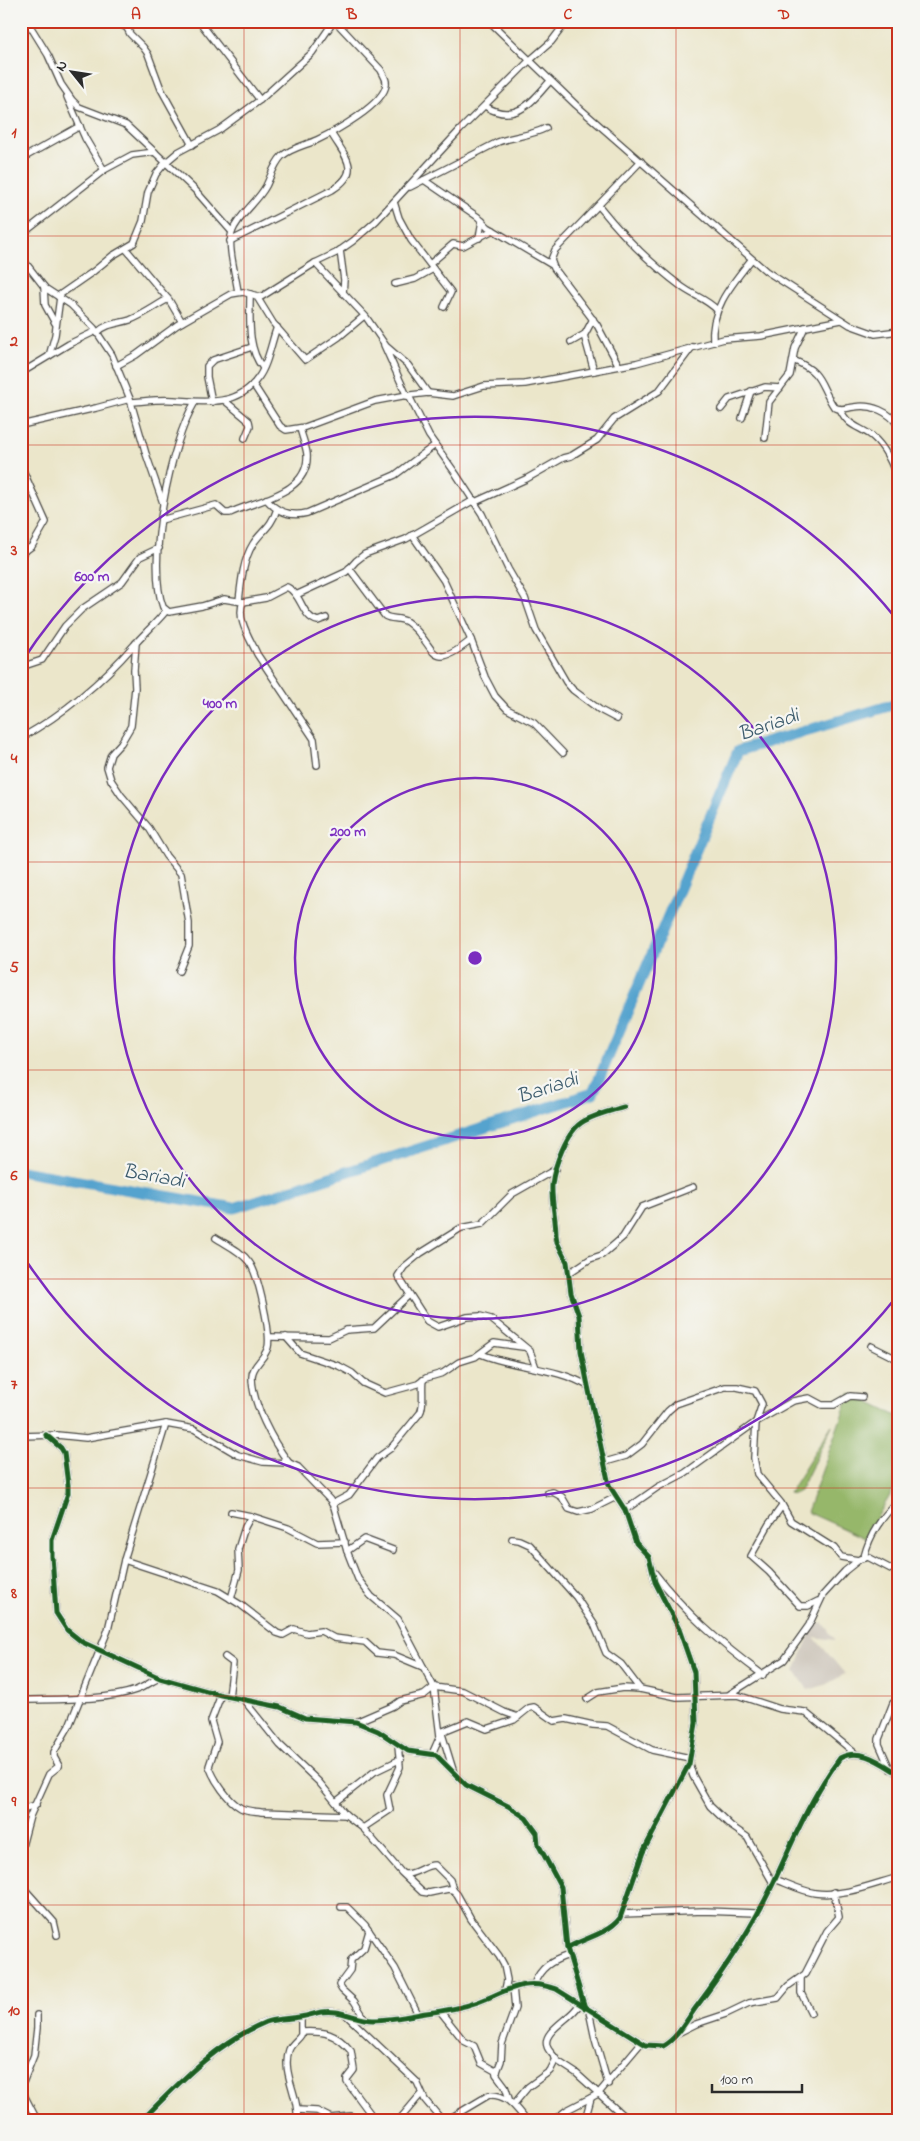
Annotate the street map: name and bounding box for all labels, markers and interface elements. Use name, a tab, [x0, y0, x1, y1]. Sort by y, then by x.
text: A	[131, 3, 141, 27]
text: B	[346, 3, 358, 27]
text: C	[564, 3, 573, 27]
text: D	[777, 3, 790, 27]
north arrow	[48, 48, 98, 98]
text: N	[51, 57, 73, 76]
text: 1	[11, 121, 17, 145]
text: 2	[9, 330, 18, 354]
text: 3	[10, 539, 18, 563]
text: 600 m	[74, 566, 110, 588]
text: 400 m	[202, 693, 238, 715]
water label: Bariadi	[734, 701, 805, 750]
text: 4	[10, 747, 18, 771]
text: 200 m	[329, 821, 366, 843]
centre of rings	[466, 949, 484, 967]
text: 5	[9, 956, 19, 980]
water label: Bariadi	[513, 1064, 584, 1113]
water label: Bariadi	[120, 1157, 189, 1198]
text: 6	[9, 1164, 18, 1188]
text: 7	[11, 1373, 18, 1397]
text: 8	[10, 1582, 17, 1606]
text: 9	[11, 1790, 17, 1814]
text: 10	[8, 1999, 20, 2023]
scale bar	[712, 2061, 802, 2093]
text: 100 m	[720, 2069, 753, 2091]

